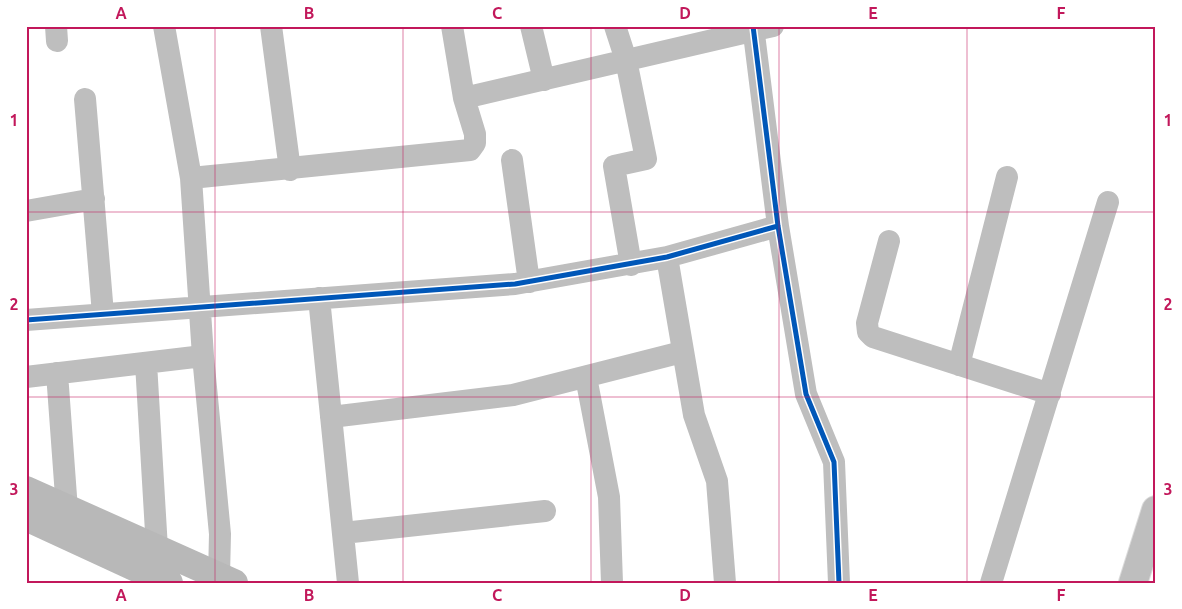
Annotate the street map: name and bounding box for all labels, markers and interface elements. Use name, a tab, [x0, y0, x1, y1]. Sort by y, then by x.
text: A	[115, 4, 127, 22]
text: B	[304, 4, 314, 22]
text: C	[492, 4, 502, 22]
text: D	[679, 4, 691, 22]
text: E	[868, 4, 878, 22]
text: F	[1057, 4, 1066, 22]
text: 1	[9, 111, 19, 129]
text: 1	[1163, 111, 1173, 129]
text: 2	[9, 295, 19, 313]
text: 2	[1163, 295, 1173, 313]
text: 3	[9, 480, 19, 498]
text: 3	[1163, 480, 1173, 498]
text: A	[115, 586, 127, 604]
text: B	[304, 586, 314, 604]
text: C	[492, 586, 502, 604]
text: D	[679, 586, 691, 604]
text: E	[868, 586, 878, 604]
text: F	[1057, 586, 1066, 604]

